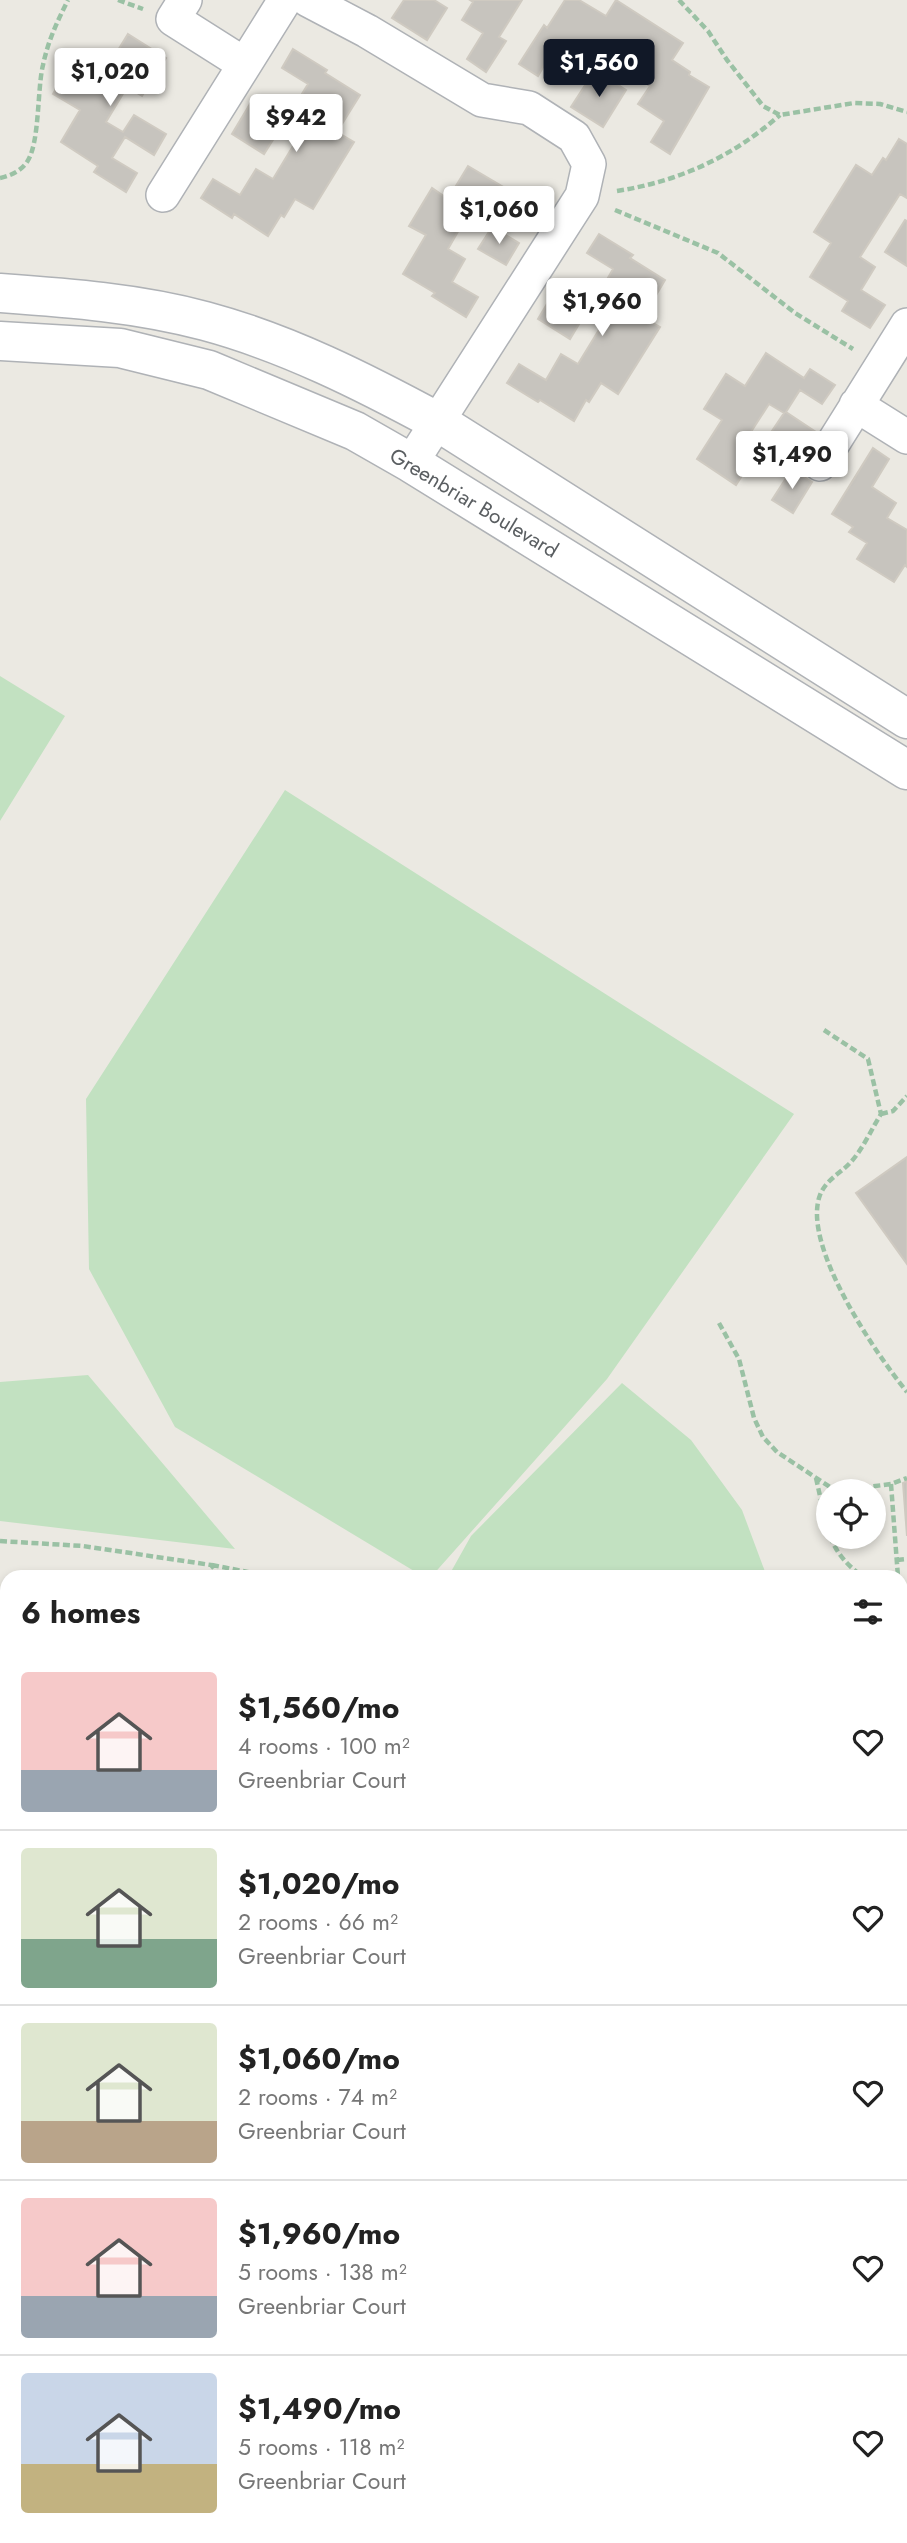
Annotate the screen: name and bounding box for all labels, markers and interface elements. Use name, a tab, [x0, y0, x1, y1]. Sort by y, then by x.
pin: $1,560	[542, 40, 656, 99]
text: $1,560	[560, 45, 638, 79]
pin: $1,020	[53, 48, 167, 108]
text: $1,020	[70, 54, 150, 88]
pin: $942	[255, 94, 337, 154]
text: $942	[266, 100, 326, 134]
pin: $1,060	[442, 187, 556, 246]
text: $1,060	[459, 192, 539, 226]
pin: $1,960	[545, 278, 659, 338]
text: $1,960	[562, 284, 642, 318]
pin: $1,490	[735, 432, 849, 491]
text: $1,490	[752, 437, 832, 471]
street label: Greenbriar Boulevard	[384, 441, 564, 565]
map controls	[816, 1479, 886, 1549]
button: locate	[816, 1479, 886, 1549]
text: 6 homes	[21, 1591, 140, 1634]
icon: filters	[849, 1593, 887, 1631]
text: $1,560/mo	[238, 1686, 399, 1729]
icon: home	[77, 1700, 161, 1784]
icon: heart	[849, 1723, 887, 1761]
text: 4 rooms · 100 m²	[238, 1729, 410, 1763]
text: Greenbriar Court	[238, 1763, 406, 1797]
text: $1,020/mo	[238, 1862, 400, 1905]
icon: home	[77, 1876, 161, 1960]
icon: heart	[849, 1899, 887, 1937]
text: 2 rooms · 66 m²	[238, 1905, 398, 1939]
text: Greenbriar Court	[238, 1939, 406, 1973]
text: $1,060/mo	[238, 2037, 400, 2080]
icon: home	[77, 2051, 161, 2135]
icon: heart	[849, 2074, 887, 2112]
text: 2 rooms · 74 m²	[238, 2080, 397, 2114]
text: Greenbriar Court	[238, 2114, 406, 2148]
text: $1,960/mo	[238, 2212, 400, 2255]
icon: home	[77, 2226, 161, 2310]
icon: heart	[849, 2249, 887, 2287]
text: 5 rooms · 138 m²	[238, 2255, 407, 2289]
text: Greenbriar Court	[238, 2289, 406, 2323]
text: $1,490/mo	[238, 2387, 401, 2430]
icon: home	[77, 2401, 161, 2485]
icon: heart	[849, 2424, 887, 2462]
text: 5 rooms · 118 m²	[238, 2430, 405, 2464]
text: Greenbriar Court	[238, 2464, 406, 2498]

